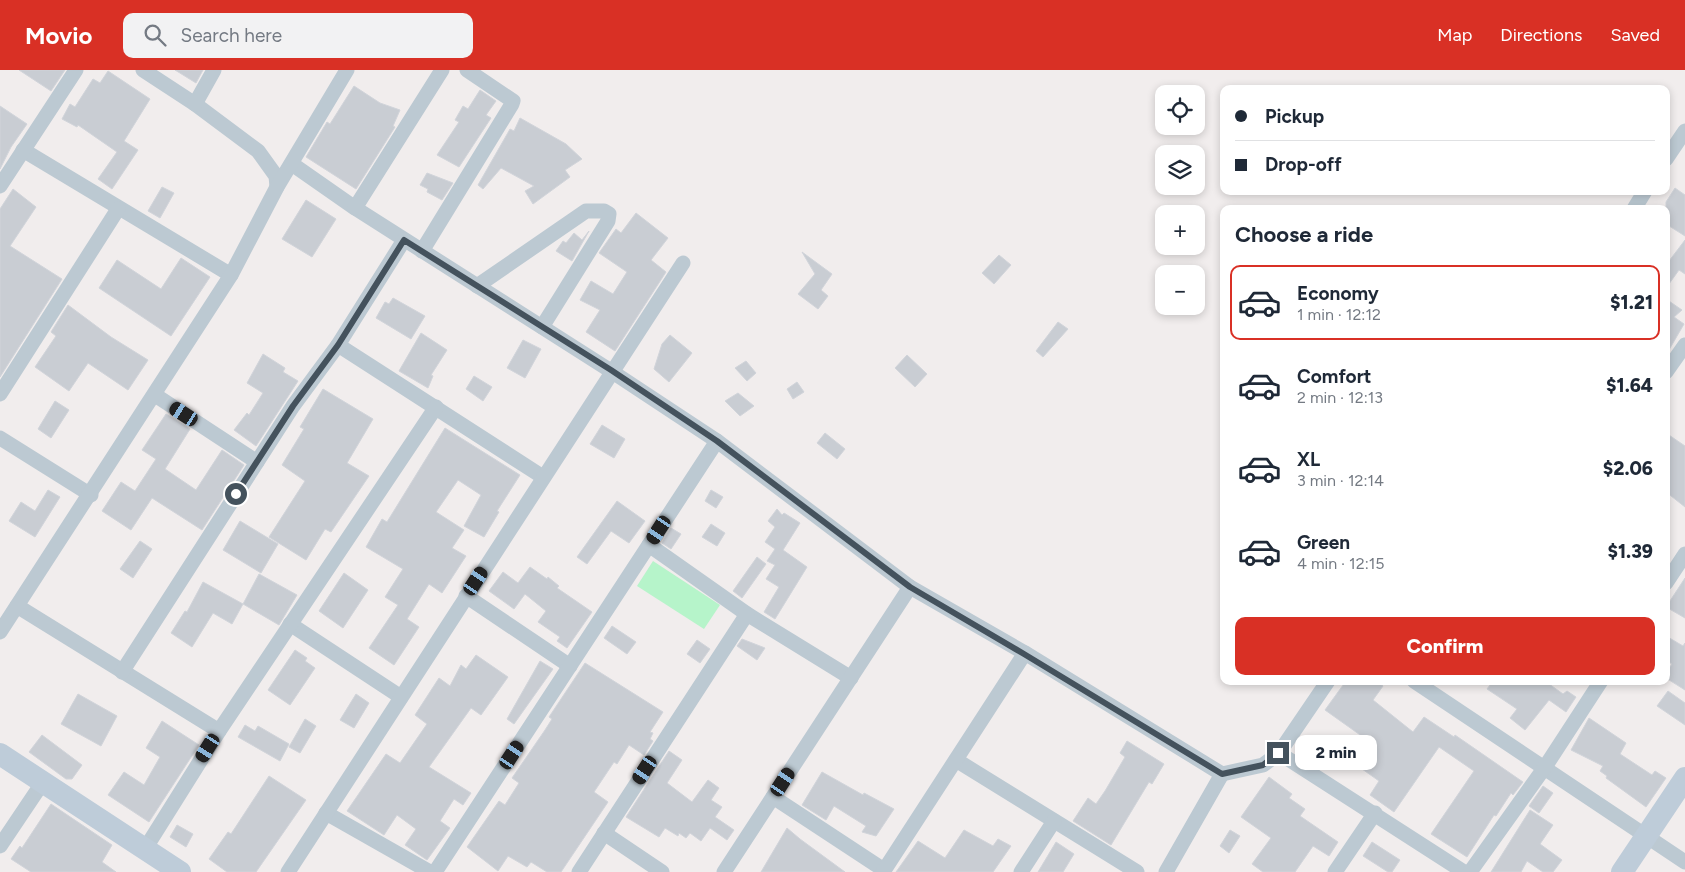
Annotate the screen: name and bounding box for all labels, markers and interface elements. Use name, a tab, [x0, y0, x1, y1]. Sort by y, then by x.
search box	[123, 13, 473, 58]
text: Movio	[25, 21, 93, 50]
icon: search	[141, 21, 169, 49]
text: Search here	[181, 24, 282, 47]
text: Map	[1437, 24, 1472, 46]
text: Directions	[1500, 24, 1582, 46]
text: Saved	[1610, 24, 1660, 46]
map controls	[1155, 85, 1205, 315]
button: locate	[1155, 85, 1205, 135]
text: Pickup	[1265, 105, 1324, 128]
button: layers	[1155, 145, 1205, 195]
text: Drop-off	[1265, 153, 1342, 176]
button: +	[1155, 205, 1205, 255]
text: Choose a ride	[1235, 221, 1373, 248]
button: −	[1155, 265, 1205, 315]
icon: car	[1237, 280, 1282, 325]
text: Economy	[1297, 282, 1379, 305]
text: $1.21	[1610, 291, 1653, 314]
text: 1 min · 12:12	[1297, 305, 1381, 324]
icon: car	[1237, 363, 1282, 408]
text: Comfort	[1297, 365, 1372, 388]
text: $1.64	[1606, 374, 1653, 397]
text: 2 min · 12:13	[1297, 388, 1383, 407]
car	[167, 400, 200, 428]
icon: car	[1237, 446, 1282, 491]
text: XL	[1297, 448, 1320, 471]
text: $2.06	[1603, 457, 1653, 480]
text: 3 min · 12:14	[1297, 471, 1384, 490]
route start	[225, 483, 247, 505]
car	[644, 513, 673, 547]
icon: car	[1237, 529, 1282, 574]
text: Green	[1297, 531, 1350, 554]
text: $1.39	[1608, 540, 1653, 563]
text: 4 min · 12:15	[1297, 554, 1385, 573]
car	[461, 564, 490, 598]
button: Confirm	[1235, 617, 1655, 675]
car	[193, 731, 222, 765]
callout: 2 min	[1296, 736, 1378, 770]
car	[497, 738, 526, 772]
route end	[1267, 742, 1289, 764]
text: 2 min	[1316, 743, 1356, 762]
car	[630, 753, 659, 787]
car	[768, 765, 797, 799]

